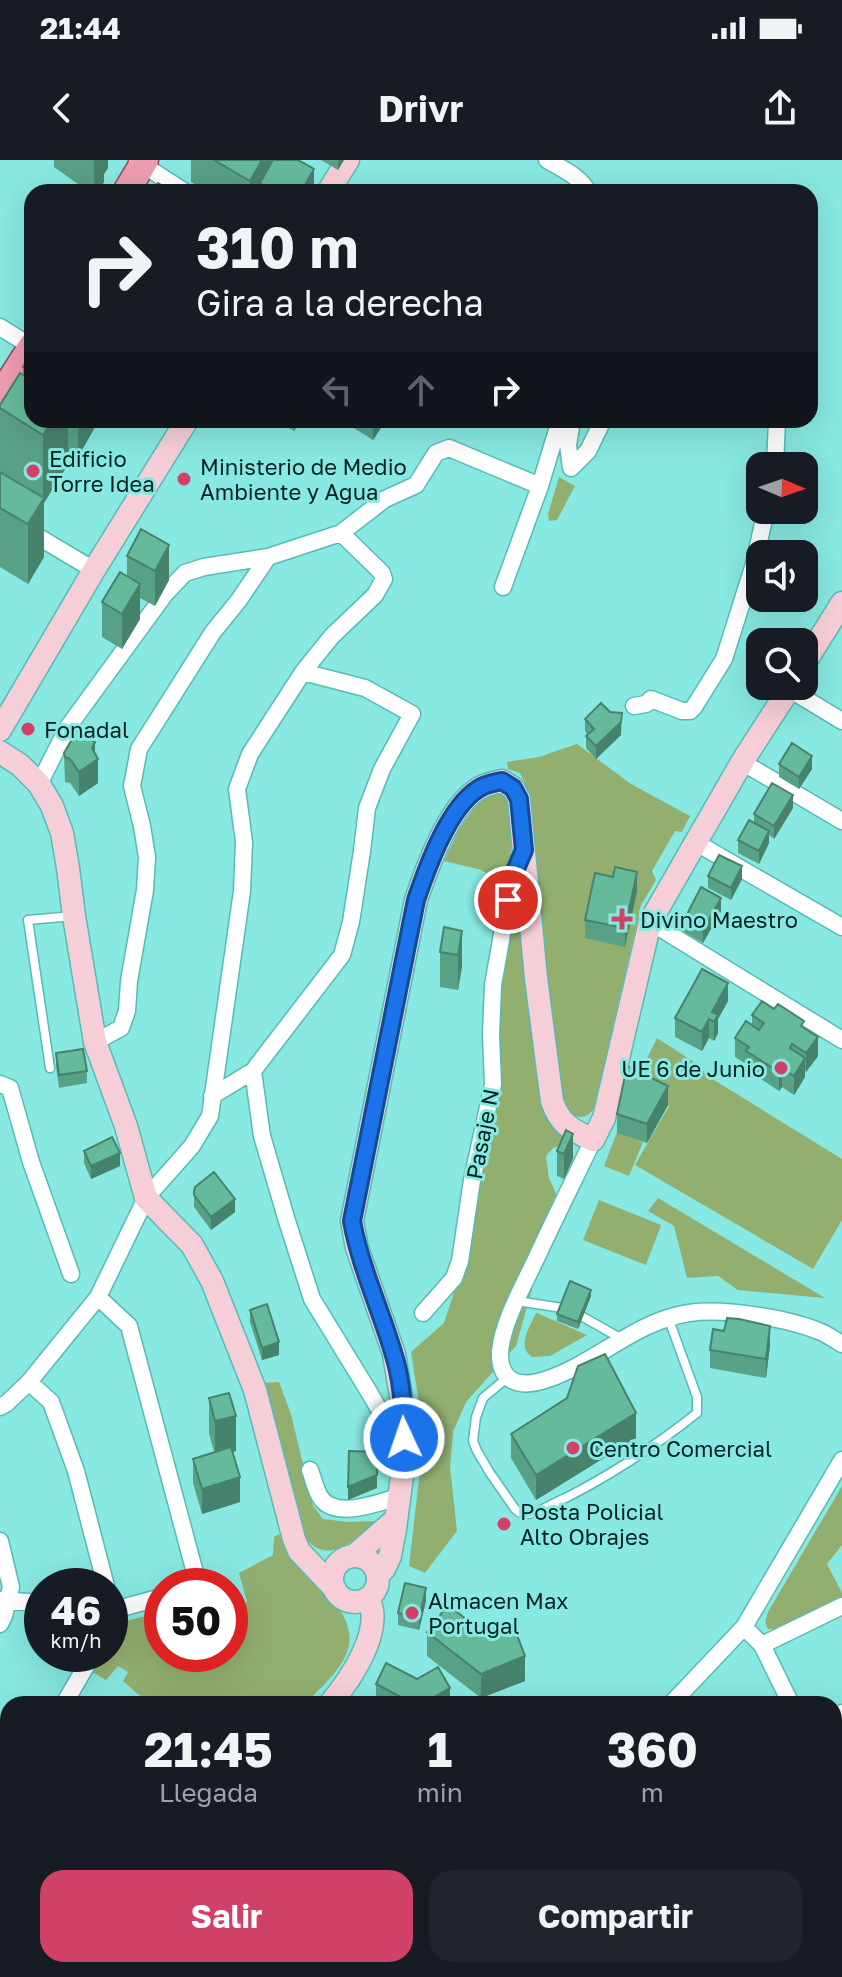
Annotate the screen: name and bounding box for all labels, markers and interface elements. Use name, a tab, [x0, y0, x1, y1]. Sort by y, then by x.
text: 21:44	[40, 10, 121, 46]
icon: back	[40, 86, 84, 130]
icon: share	[758, 86, 802, 130]
text: Drivr	[378, 87, 464, 130]
text: 310 m	[196, 213, 358, 280]
icon: right	[64, 216, 168, 320]
text: Gira a la derecha	[196, 281, 484, 324]
icon: left	[315, 368, 359, 412]
icon: ahead	[399, 368, 443, 412]
icon: right	[483, 368, 527, 412]
place label: Edificio Torre Idea	[49, 445, 155, 497]
north arrow	[746, 452, 818, 524]
map controls	[746, 452, 818, 700]
place label: Ministerio de Medio Ambiente y Agua	[200, 453, 407, 505]
marker: Edificio Torre Idea	[24, 462, 42, 480]
marker: Ministerio de Medio Ambiente y Agua	[175, 470, 193, 488]
button: sound	[746, 540, 818, 612]
button: search	[746, 628, 818, 700]
place label: Fonadal	[44, 716, 129, 743]
marker: Fonadal	[19, 720, 37, 738]
pin	[474, 866, 542, 934]
icon: arrive	[486, 878, 530, 922]
place label: Divino Maestro	[640, 906, 798, 933]
marker: Divino Maestro	[611, 908, 633, 930]
place label: UE 6 de Junio	[621, 1055, 765, 1082]
marker: UE 6 de Junio	[772, 1059, 790, 1077]
street label: Pasaje N	[460, 1086, 504, 1182]
position arrow	[362, 1396, 446, 1480]
place label: Centro Comercial	[589, 1435, 772, 1462]
marker: Centro Comercial	[564, 1439, 582, 1457]
place label: Posta Policial Alto Obrajes	[520, 1498, 663, 1550]
marker: Posta Policial Alto Obrajes	[495, 1515, 513, 1533]
speed limit sign: 50	[144, 1568, 248, 1672]
text: 46	[51, 1586, 101, 1634]
place label: Almacen Max Portugal	[428, 1587, 568, 1639]
marker: Almacen Max Portugal	[403, 1604, 421, 1622]
text: km/h	[51, 1628, 101, 1652]
text: 21:45	[144, 1720, 273, 1778]
text: 1	[427, 1720, 452, 1778]
text: 360	[607, 1720, 698, 1778]
text: Llegada	[159, 1777, 258, 1808]
text: min	[417, 1777, 463, 1808]
text: m	[641, 1777, 664, 1808]
button: Salir	[40, 1870, 413, 1962]
button: Compartir	[429, 1870, 802, 1962]

